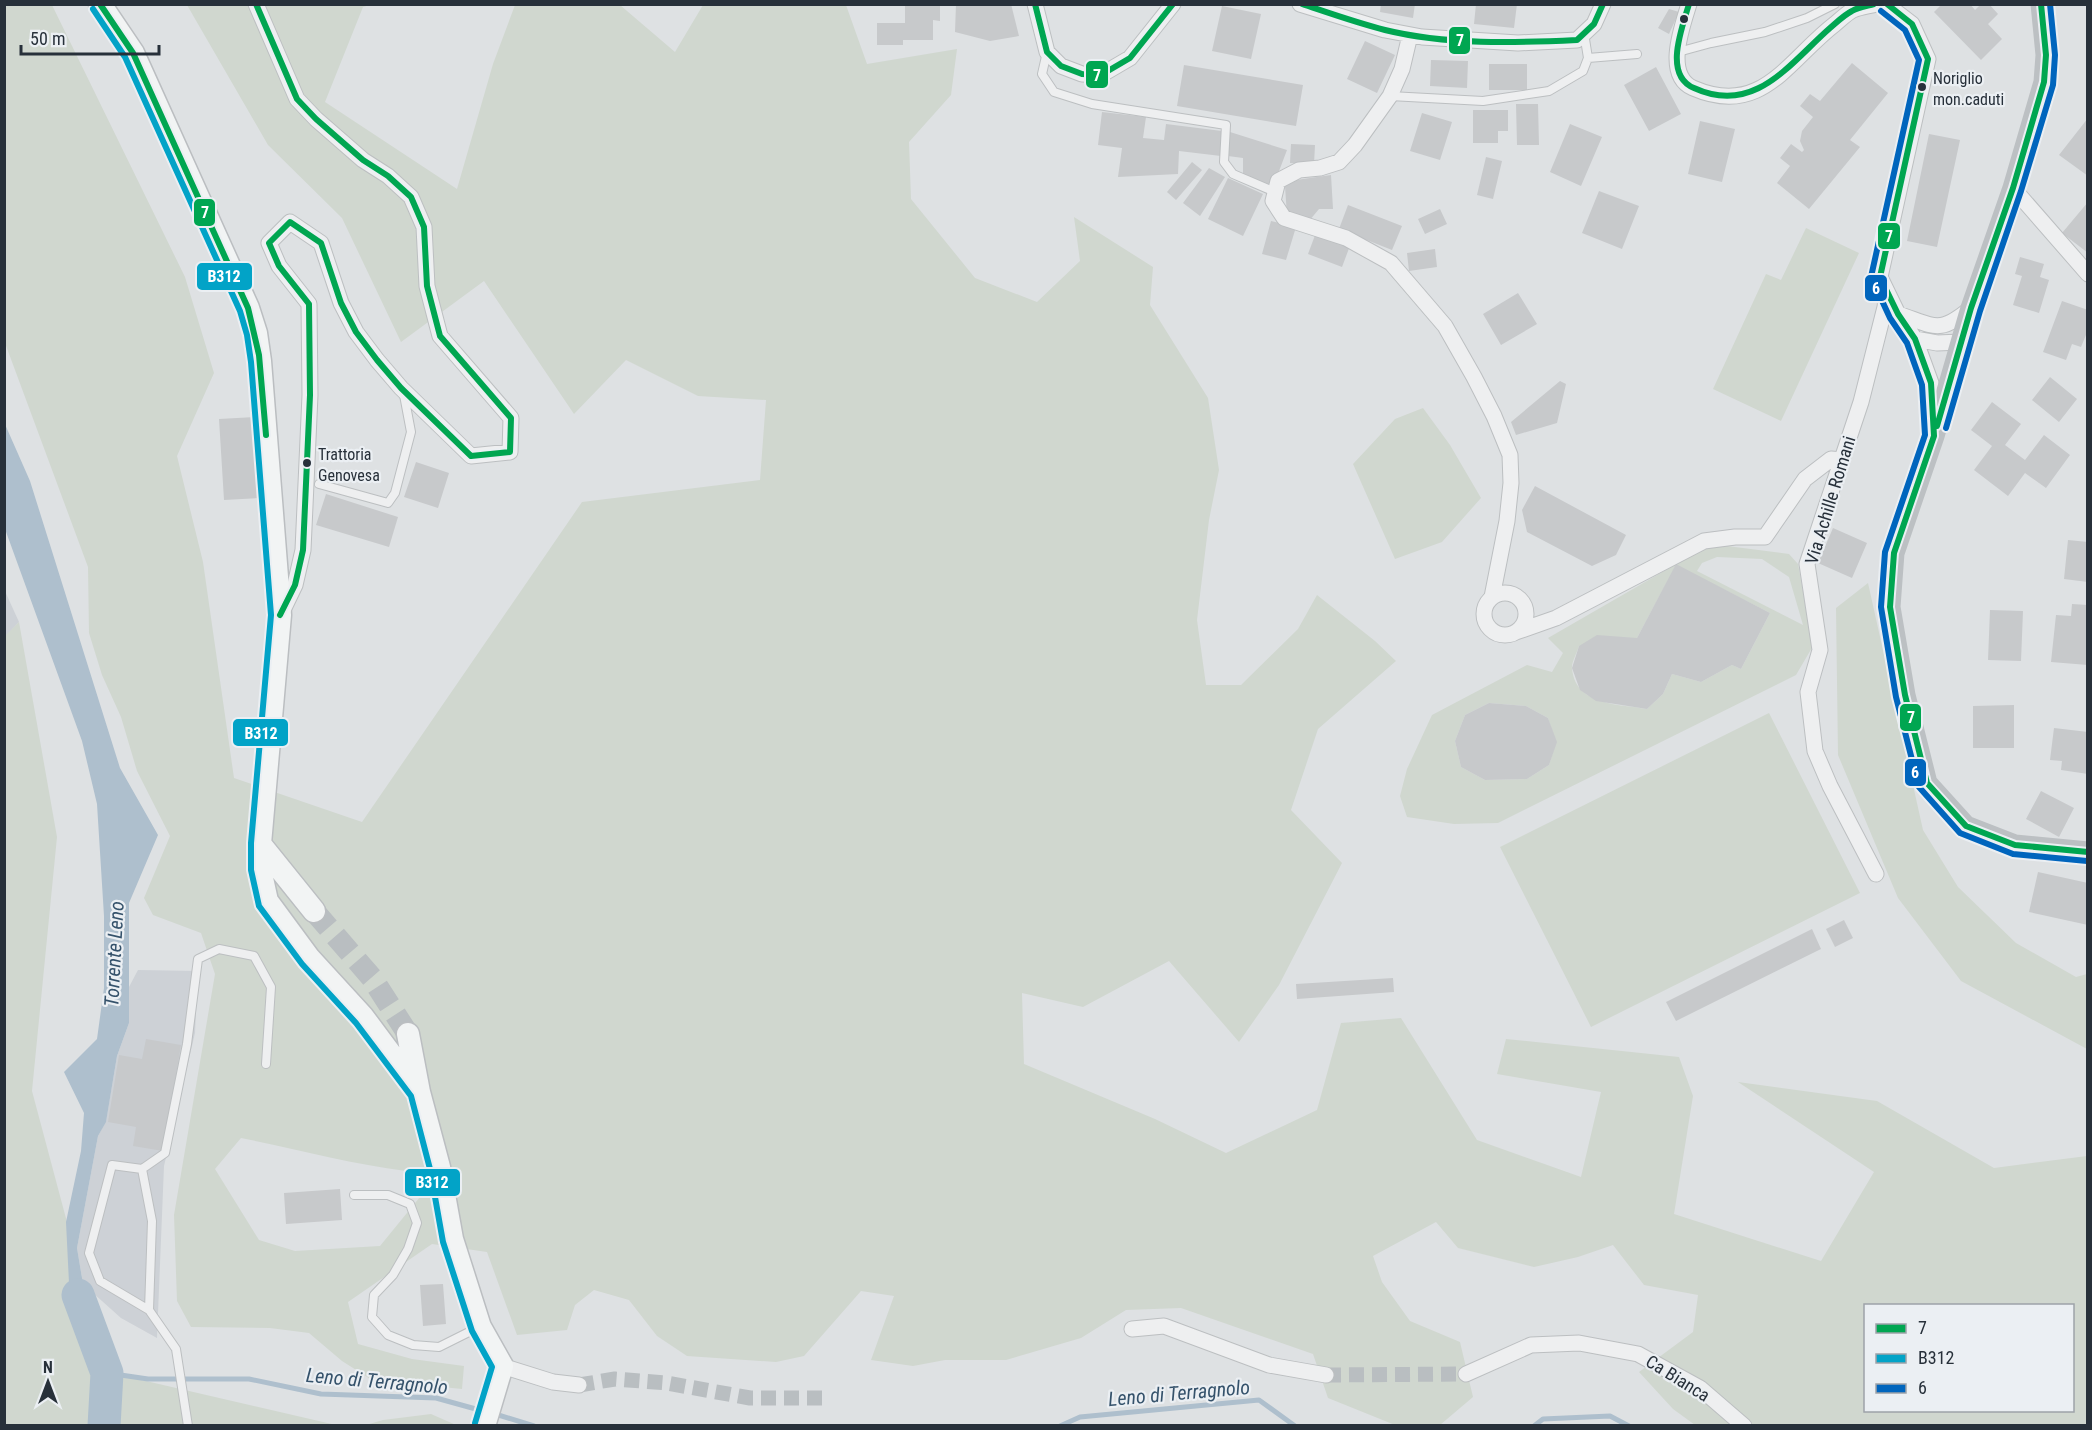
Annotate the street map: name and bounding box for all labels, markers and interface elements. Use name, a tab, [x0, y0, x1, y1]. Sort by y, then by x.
unlabelled marker	[1678, 13, 1690, 25]
scale bar	[21, 18, 159, 56]
line badge: 7	[1448, 26, 1471, 55]
text: 50 m	[30, 28, 65, 49]
text: 7	[1456, 31, 1464, 50]
line badge: 7	[1085, 60, 1109, 89]
text: 7	[1093, 66, 1101, 85]
place label: Noriglio mon.caduti	[1933, 69, 2004, 109]
marker: Noriglio mon.caduti	[1916, 81, 1928, 93]
line badge: 7	[193, 198, 216, 227]
text: 7	[201, 203, 209, 222]
line badge: 7	[1877, 222, 1901, 250]
text: 7	[1885, 227, 1893, 246]
line badge: B312	[196, 262, 253, 291]
text: B312	[207, 267, 241, 286]
line badge: 6	[1864, 274, 1888, 302]
text: 6	[1872, 279, 1880, 298]
street label: Via Achille Romani	[1801, 433, 1859, 567]
place label: Trattoria Genovesa	[318, 445, 380, 485]
marker: Trattoria Genovesa	[301, 457, 313, 469]
line badge: 7	[1899, 703, 1922, 732]
text: 7	[1907, 708, 1915, 727]
line badge: B312	[232, 718, 289, 747]
text: B312	[244, 724, 278, 743]
line badge: 6	[1904, 758, 1927, 787]
text: 6	[1911, 763, 1919, 782]
water label: Torrente Leno	[99, 901, 129, 1007]
line badge: B312	[404, 1168, 461, 1197]
text: B312	[415, 1173, 449, 1192]
legend	[1864, 1304, 2074, 1412]
text: 7	[1918, 1317, 1927, 1338]
text: B312	[1918, 1347, 1955, 1368]
street label: Ca Bianca	[1642, 1350, 1714, 1406]
north arrow	[18, 1352, 78, 1412]
text: N	[43, 1358, 53, 1377]
water label: Leno di Terragnolo	[305, 1363, 449, 1399]
water label: Leno di Terragnolo	[1107, 1375, 1251, 1411]
text: 6	[1918, 1377, 1927, 1398]

